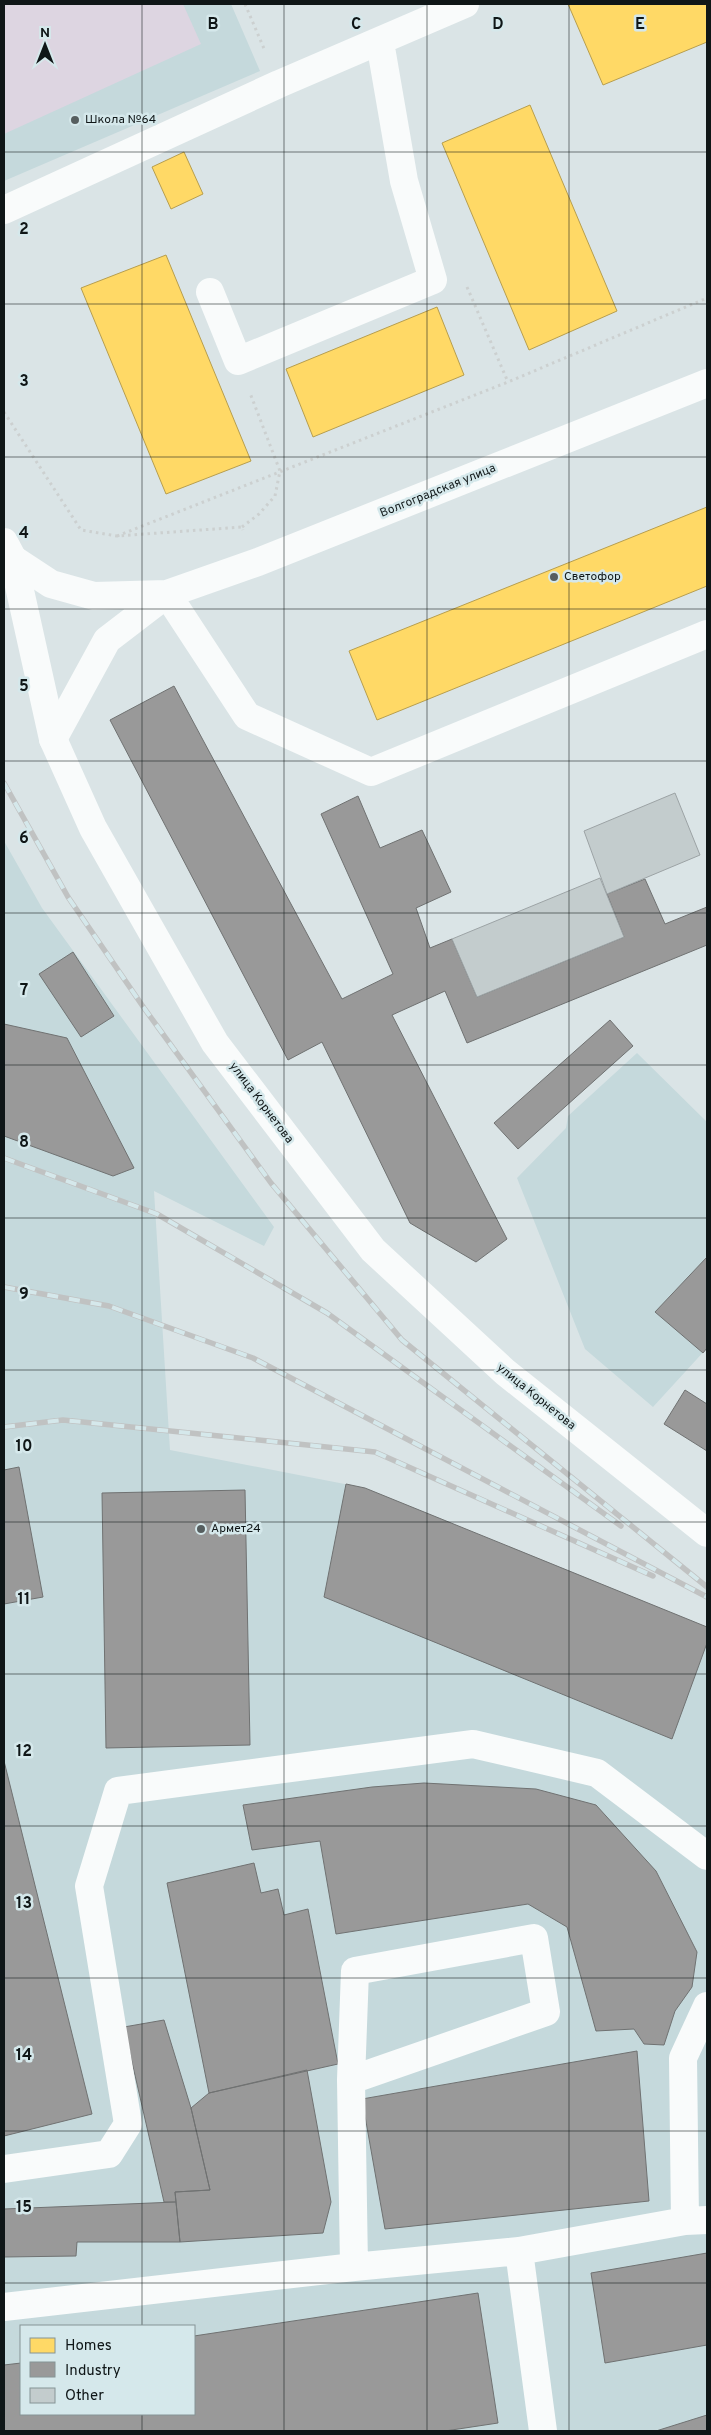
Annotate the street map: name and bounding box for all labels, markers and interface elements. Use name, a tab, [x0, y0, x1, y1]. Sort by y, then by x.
text: B	[207, 15, 219, 35]
text: C	[351, 15, 361, 35]
text: D	[492, 15, 504, 35]
text: E	[635, 15, 645, 35]
north arrow	[20, 20, 70, 70]
text: N	[40, 25, 50, 42]
place label: Школа №64	[85, 112, 156, 128]
marker: Школа №64	[69, 114, 81, 126]
text: 2	[19, 220, 29, 240]
text: 3	[19, 372, 29, 392]
street label: Волгоградская улица	[378, 460, 498, 522]
text: 4	[19, 524, 29, 544]
place label: Светофор	[564, 569, 621, 585]
marker: Светофор	[548, 571, 560, 583]
text: 5	[19, 677, 29, 697]
text: 6	[19, 829, 29, 849]
text: 7	[20, 981, 28, 1001]
street label: улица Корнетова	[225, 1059, 297, 1147]
text: 8	[19, 1133, 29, 1153]
text: 9	[19, 1285, 29, 1305]
street label: улица Корнетова	[493, 1360, 579, 1434]
text: 10	[16, 1437, 32, 1457]
place label: Армет24	[211, 1521, 261, 1537]
marker: Армет24	[195, 1523, 207, 1535]
text: 11	[18, 1590, 30, 1610]
text: 12	[16, 1742, 32, 1762]
text: 13	[16, 1894, 32, 1914]
text: 14	[16, 2046, 32, 2066]
text: 15	[16, 2198, 32, 2218]
legend	[20, 2325, 195, 2415]
text: Homes	[65, 2337, 112, 2356]
text: Industry	[65, 2362, 121, 2381]
text: Other	[65, 2387, 104, 2406]

